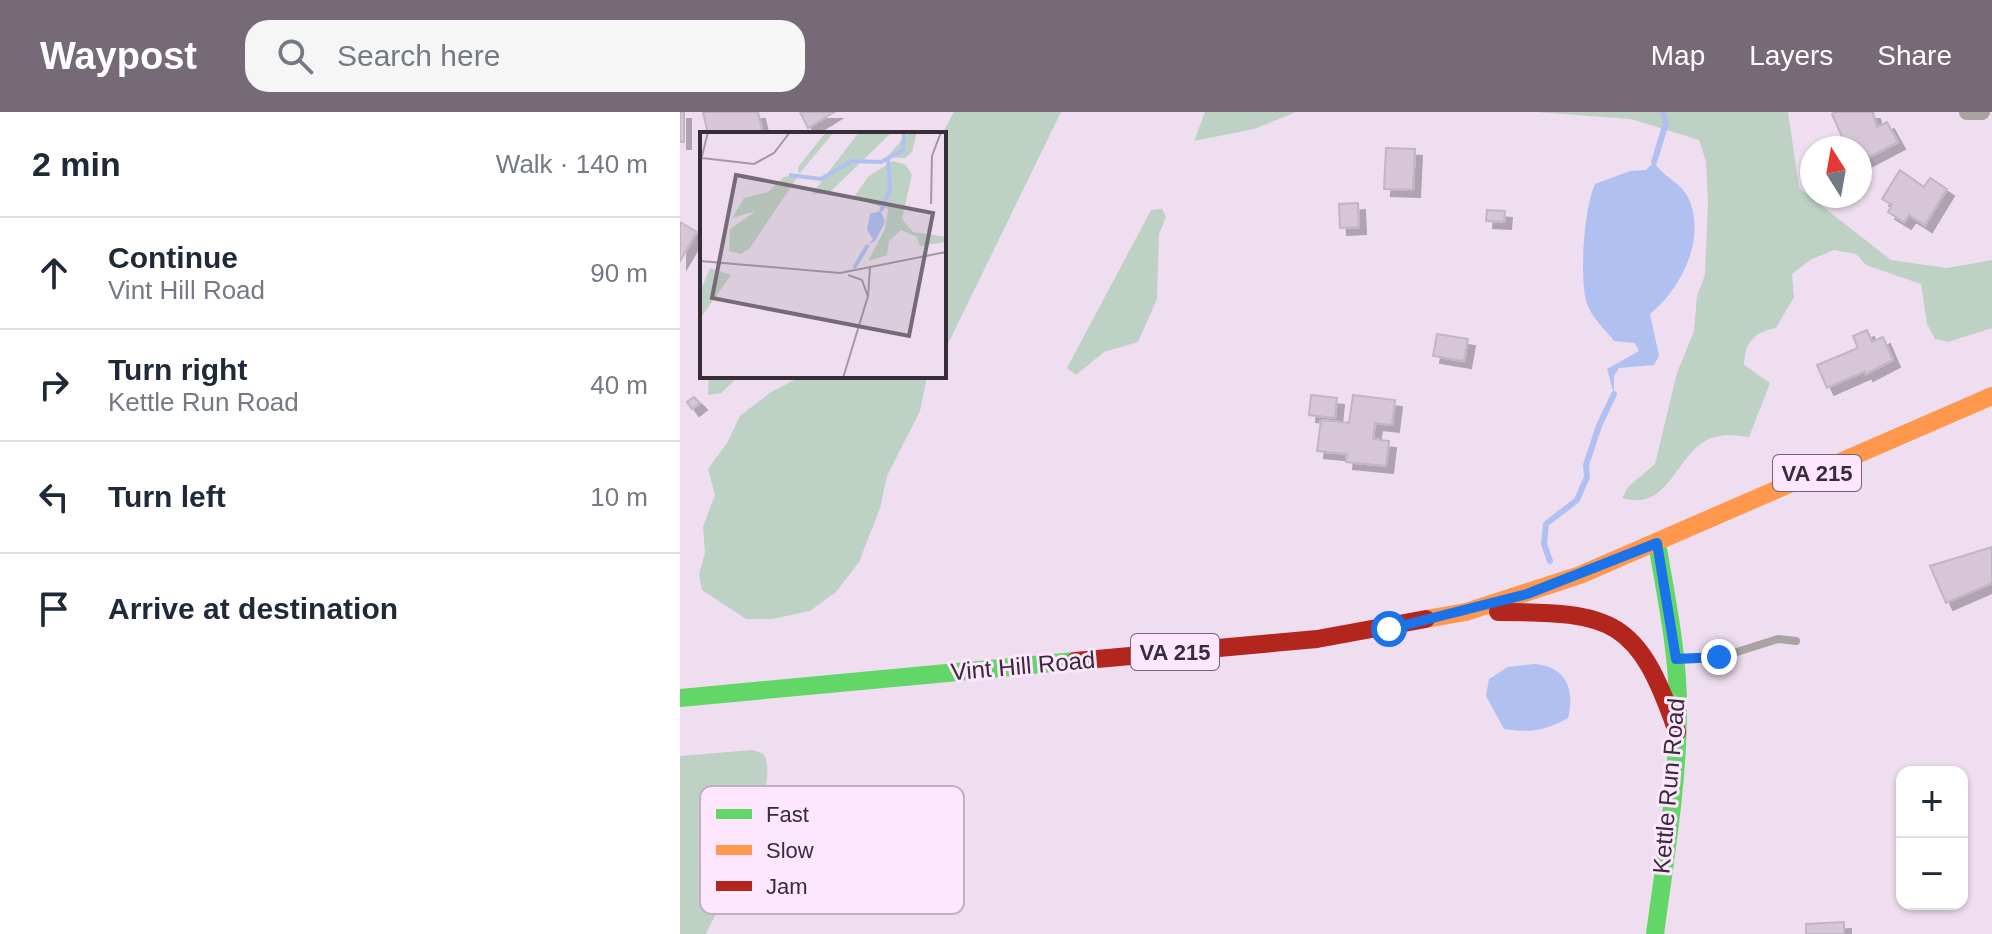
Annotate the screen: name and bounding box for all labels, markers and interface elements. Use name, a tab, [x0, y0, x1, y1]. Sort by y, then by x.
search box	[245, 20, 805, 92]
icon: search	[273, 34, 317, 78]
text: Waypost	[40, 35, 197, 77]
text: Search here	[337, 39, 500, 72]
text: Map	[1651, 40, 1705, 71]
text: Layers	[1749, 40, 1833, 71]
text: Share	[1877, 40, 1952, 71]
inset map	[700, 132, 946, 378]
north arrow	[1800, 136, 1872, 208]
text: 2 min	[32, 145, 121, 183]
text: Walk · 140 m	[496, 149, 648, 179]
text: Continue	[108, 241, 238, 274]
icon: ahead	[32, 251, 76, 295]
text: 90 m	[590, 258, 648, 288]
text: Vint Hill Road	[108, 275, 265, 305]
text: Turn right	[108, 353, 247, 386]
icon: right	[32, 363, 76, 407]
text: 40 m	[590, 370, 648, 400]
text: Kettle Run Road	[108, 387, 299, 417]
road number: VA 215	[1773, 455, 1861, 491]
icon: left	[32, 475, 76, 519]
text: Turn left	[108, 480, 226, 513]
text: 10 m	[590, 482, 648, 512]
icon: arrive	[32, 587, 76, 631]
text: Arrive at destination	[108, 592, 398, 625]
route start	[1371, 611, 1407, 647]
road number: VA 215	[1131, 634, 1219, 670]
route end	[1701, 639, 1737, 675]
street label: Vint Hill Road	[950, 646, 1096, 685]
street label: Kettle Run Road	[1647, 697, 1690, 875]
map controls	[1896, 766, 1968, 910]
button: +	[1896, 766, 1968, 838]
legend	[700, 786, 964, 914]
text: Fast	[766, 802, 809, 827]
text: Slow	[766, 838, 814, 863]
button: −	[1896, 838, 1968, 910]
text: Jam	[766, 874, 808, 899]

